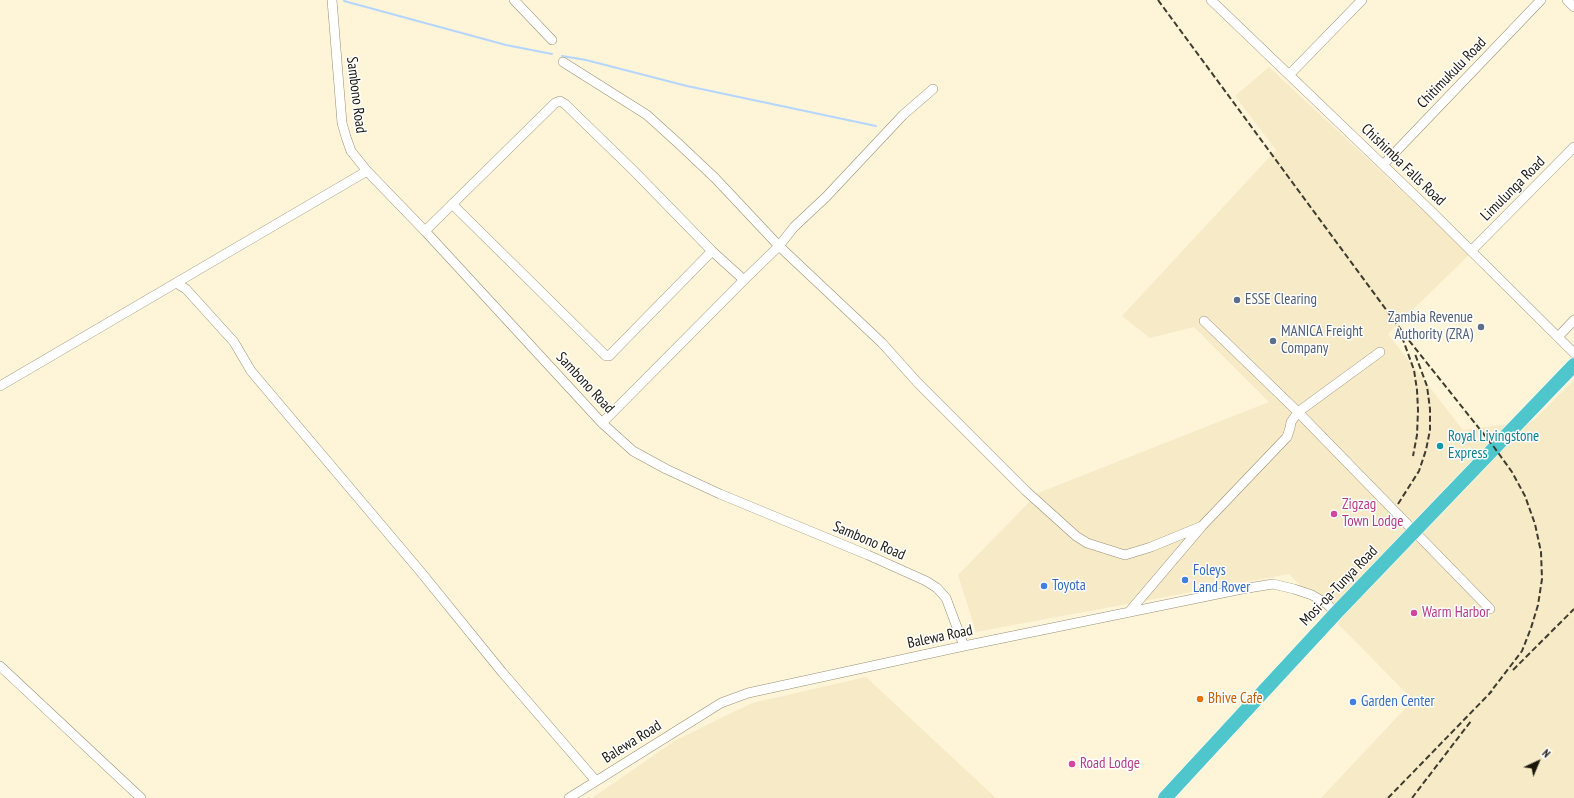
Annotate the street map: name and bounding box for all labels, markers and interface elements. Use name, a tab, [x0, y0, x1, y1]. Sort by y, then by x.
street label: Chitimukulu Road	[1414, 34, 1490, 112]
street label: Sambono Road	[342, 56, 370, 134]
street label: Chishimba Falls Road	[1357, 120, 1449, 210]
street label: Limulunga Road	[1477, 153, 1549, 225]
place label: ESSE Clearing	[1245, 291, 1317, 309]
marker: ESSE Clearing	[1232, 295, 1242, 305]
place label: Zambia Revenue Authority (ZRA)	[1388, 309, 1473, 344]
marker: Zambia Revenue Authority (ZRA)	[1476, 322, 1486, 332]
place label: MANICA Freight Company	[1281, 323, 1363, 358]
marker: MANICA Freight Company	[1268, 336, 1278, 346]
street label: Sambono Road	[552, 349, 618, 417]
place label: Royal Livingstone Express	[1448, 428, 1539, 463]
marker: Royal Livingstone Express	[1435, 441, 1445, 451]
place label: Zigzag Town Lodge	[1342, 496, 1403, 531]
marker: Zigzag Town Lodge	[1329, 509, 1339, 519]
street label: Sambono Road	[830, 518, 908, 564]
street label: Mosi-oa-Tunya Road	[1296, 542, 1382, 630]
place label: Foleys Land Rover	[1193, 562, 1250, 597]
marker: Foleys Land Rover	[1180, 575, 1190, 585]
place label: Toyota	[1052, 577, 1086, 595]
marker: Toyota	[1039, 581, 1049, 591]
place label: Warm Harbor	[1422, 604, 1490, 622]
marker: Warm Harbor	[1409, 608, 1419, 618]
street label: Balewa Road	[906, 621, 974, 653]
place label: Bhive Cafe	[1208, 690, 1263, 708]
place label: Garden Center	[1361, 693, 1434, 711]
marker: Bhive Cafe	[1195, 694, 1205, 704]
marker: Garden Center	[1348, 697, 1358, 707]
street label: Balewa Road	[599, 717, 665, 767]
north arrow	[1518, 742, 1558, 782]
text: N	[1539, 746, 1553, 760]
place label: Road Lodge	[1080, 755, 1140, 773]
marker: Road Lodge	[1067, 759, 1077, 769]

